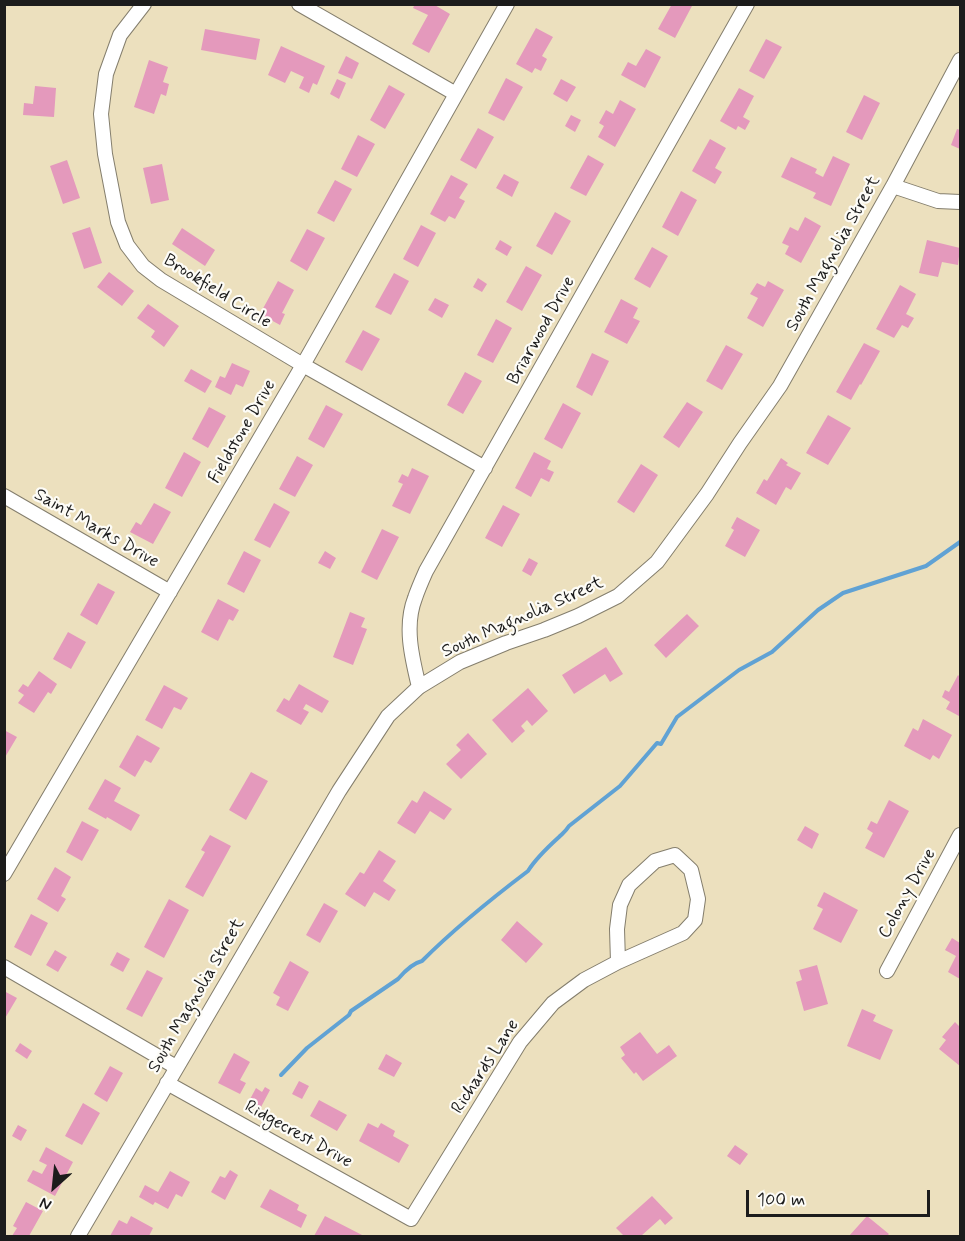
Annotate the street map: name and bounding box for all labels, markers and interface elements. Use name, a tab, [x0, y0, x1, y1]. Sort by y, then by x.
street label: South Magnolia Street	[782, 172, 886, 336]
street label: Brookfield Circle	[159, 250, 275, 334]
street label: Briarwood Drive	[503, 273, 581, 389]
street label: Fieldstone Drive	[205, 376, 281, 488]
street label: Saint Marks Drive	[30, 485, 162, 573]
street label: South Magnolia Street	[439, 573, 607, 663]
street label: Colony Drive	[874, 845, 942, 943]
street label: South Magnolia Street	[144, 915, 250, 1077]
street label: Richards Lane	[447, 1016, 525, 1118]
street label: Ridgecrest Drive	[240, 1096, 356, 1174]
north arrow	[24, 1157, 84, 1217]
scale bar	[749, 1178, 934, 1216]
text: 100 m	[757, 1188, 805, 1212]
text: N	[36, 1192, 55, 1215]

